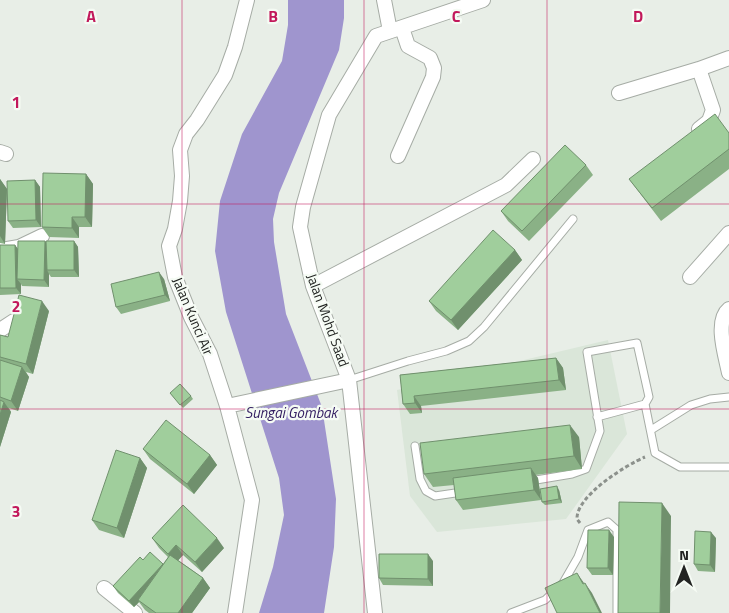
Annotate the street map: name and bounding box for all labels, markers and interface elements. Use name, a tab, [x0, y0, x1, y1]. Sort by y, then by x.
text: A	[86, 4, 96, 28]
text: B	[268, 4, 278, 28]
text: C	[452, 4, 461, 28]
text: D	[633, 4, 643, 28]
text: 1	[12, 90, 20, 114]
street label: Jalan Mohd Saad	[302, 270, 355, 369]
street label: Jalan Kunci Air	[168, 273, 219, 358]
text: 2	[12, 294, 20, 318]
water label: Sungai Gombak	[245, 401, 340, 424]
text: 3	[12, 499, 20, 523]
north arrow	[659, 543, 709, 593]
text: N	[679, 544, 689, 565]

